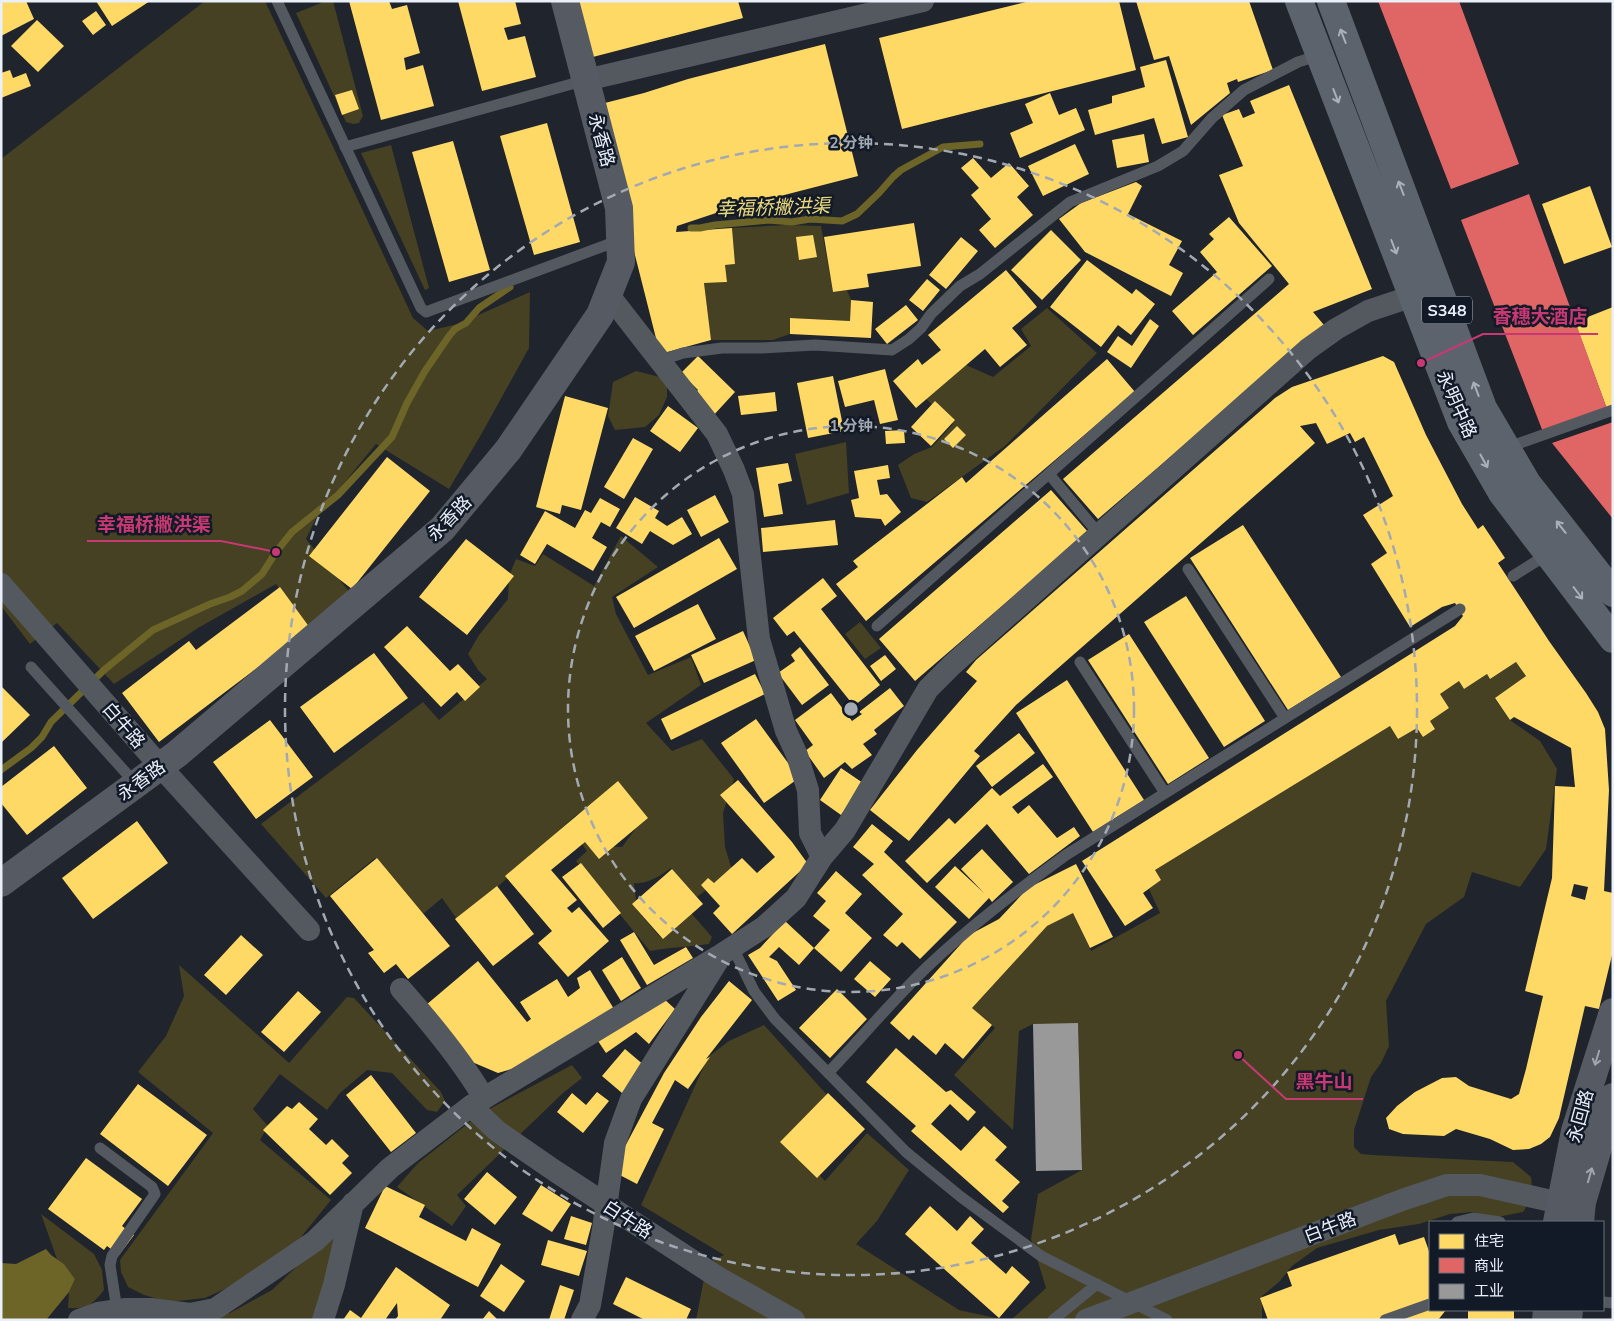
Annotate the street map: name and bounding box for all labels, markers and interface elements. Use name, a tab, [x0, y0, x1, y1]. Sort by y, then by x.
one-way arrow	[1338, 29, 1348, 44]
one-way arrow	[1332, 87, 1341, 103]
street label: 永香路	[584, 111, 620, 169]
text: 2 分钟	[829, 133, 873, 152]
one-way arrow	[1396, 181, 1405, 196]
water label: 幸福桥撇洪渠	[716, 193, 833, 221]
one-way arrow	[1390, 239, 1400, 254]
road number: S348	[1422, 296, 1472, 324]
callout: 香穗大酒店	[1483, 300, 1598, 334]
text: 香穗大酒店	[1492, 304, 1588, 328]
street label: 永明中路	[1432, 366, 1482, 442]
one-way arrow	[1471, 382, 1480, 397]
text: 1 分钟	[829, 416, 873, 435]
one-way arrow	[1479, 454, 1489, 468]
street label: 永香路	[422, 491, 476, 545]
callout: 幸福桥撇洪渠	[87, 507, 221, 541]
text: 幸福桥撇洪渠	[97, 512, 211, 536]
one-way arrow	[1556, 521, 1567, 534]
one-way arrow	[1573, 586, 1583, 600]
street label: 白牛路	[98, 697, 150, 753]
centre of rings	[842, 700, 860, 718]
street label: 永香路	[112, 755, 170, 805]
one-way arrow	[1592, 1050, 1601, 1065]
callout: 黑牛山	[1286, 1065, 1363, 1099]
text: 黑牛山	[1295, 1069, 1353, 1093]
street label: 永回路	[1562, 1087, 1598, 1145]
one-way arrow	[1586, 1167, 1596, 1183]
street label: 白牛路	[599, 1195, 657, 1243]
street label: 白牛路	[1301, 1207, 1359, 1247]
legend	[1429, 1221, 1604, 1311]
text: 住宅	[1474, 1231, 1504, 1250]
text: 商业	[1474, 1256, 1504, 1275]
text: 工业	[1474, 1281, 1504, 1300]

